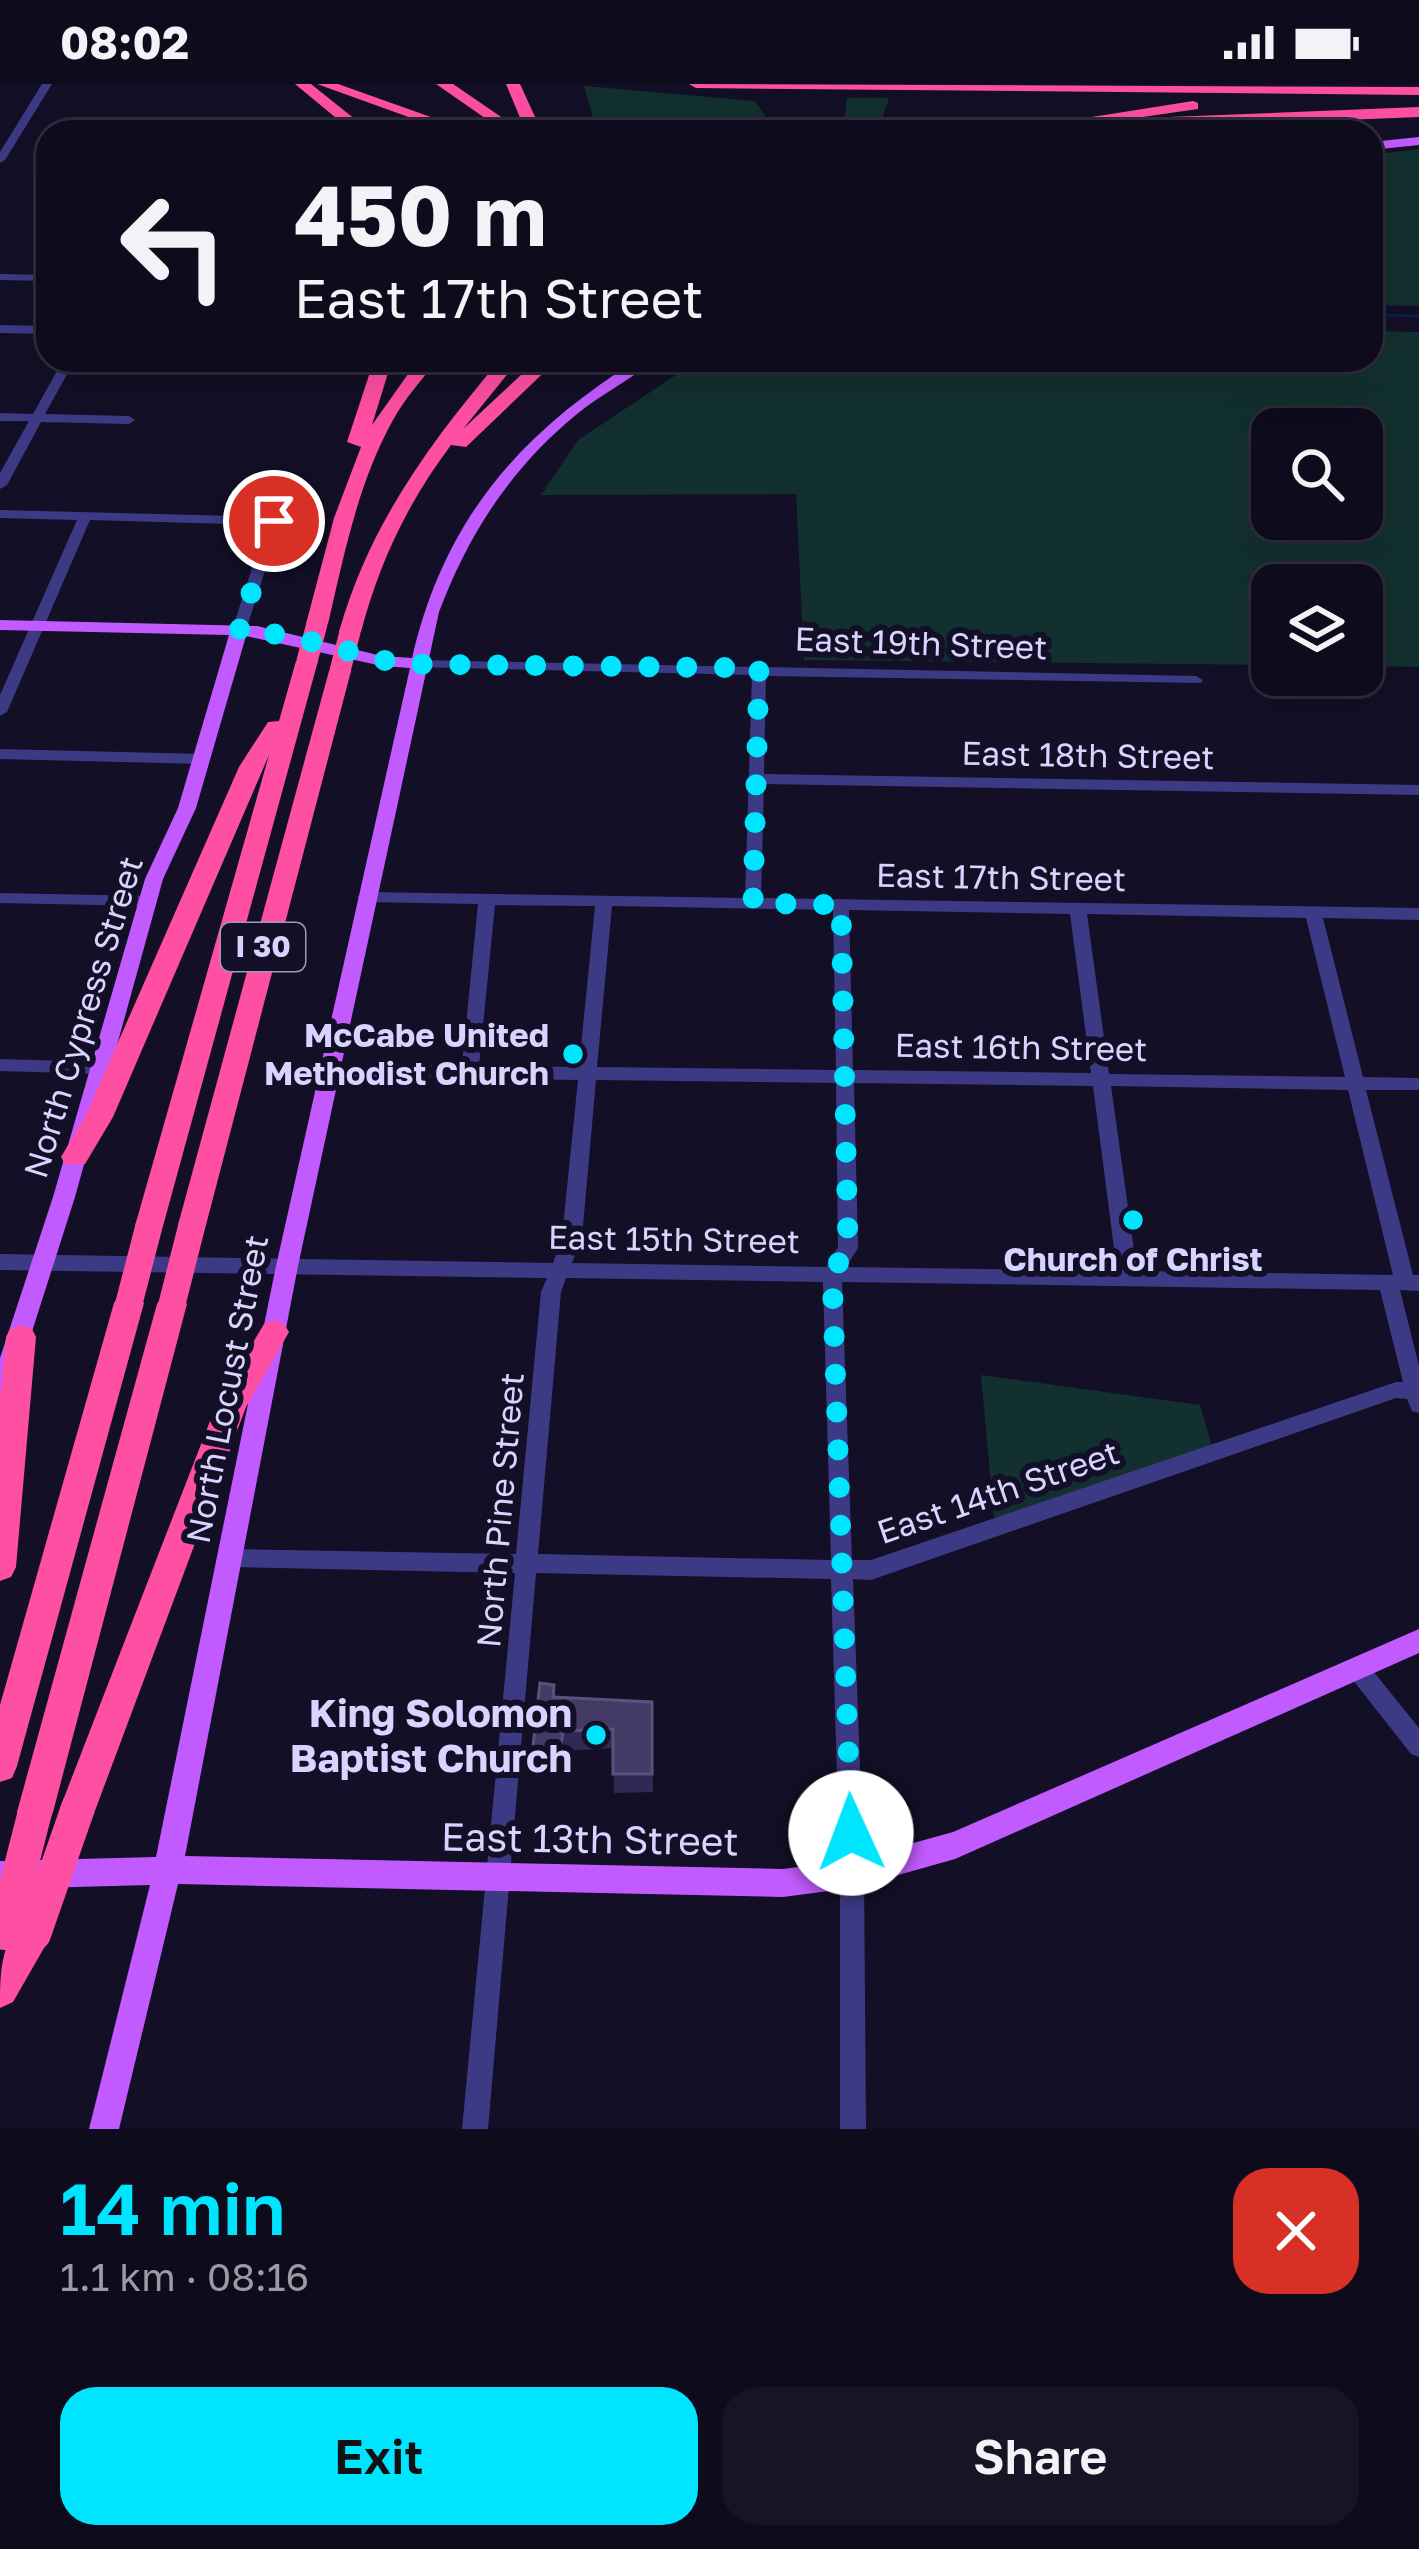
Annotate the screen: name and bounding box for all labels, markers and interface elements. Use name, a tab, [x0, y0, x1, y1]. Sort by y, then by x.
text: 08:02	[60, 15, 189, 69]
text: 450 m	[294, 164, 547, 264]
icon: left	[96, 168, 252, 324]
text: East 17th Street	[294, 265, 704, 330]
map controls	[1251, 408, 1383, 696]
button: search	[1251, 408, 1383, 540]
pin	[223, 470, 325, 572]
icon: arrive	[241, 488, 307, 554]
button: layers	[1251, 564, 1383, 696]
street label: East 19th Street	[794, 619, 1048, 666]
street label: East 18th Street	[961, 733, 1215, 776]
street label: North Cypress Street	[15, 851, 150, 1182]
street label: East 17th Street	[876, 855, 1126, 898]
road number: I 30	[221, 923, 305, 971]
place label: McCabe United Methodist Church	[264, 1015, 549, 1092]
street label: East 16th Street	[894, 1025, 1148, 1068]
marker: McCabe United Methodist Church	[560, 1041, 586, 1067]
marker: Church of Christ	[1120, 1207, 1146, 1233]
street label: East 15th Street	[548, 1217, 800, 1260]
street label: North Locust Street	[178, 1232, 276, 1546]
place label: Church of Christ	[1003, 1239, 1263, 1278]
street label: North Pine Street	[468, 1371, 531, 1649]
street label: East 14th Street	[872, 1432, 1124, 1551]
place label: King Solomon Baptist Church	[290, 1689, 572, 1781]
marker: King Solomon Baptist Church	[583, 1722, 609, 1748]
position arrow	[788, 1770, 914, 1896]
street label: East 13th Street	[441, 1812, 739, 1865]
text: 14 min	[60, 2164, 286, 2251]
button: close	[1233, 2168, 1359, 2294]
text: 1.1 km · 08:16	[60, 2253, 309, 2300]
button: Exit	[60, 2387, 698, 2525]
button: Share	[722, 2387, 1359, 2525]

